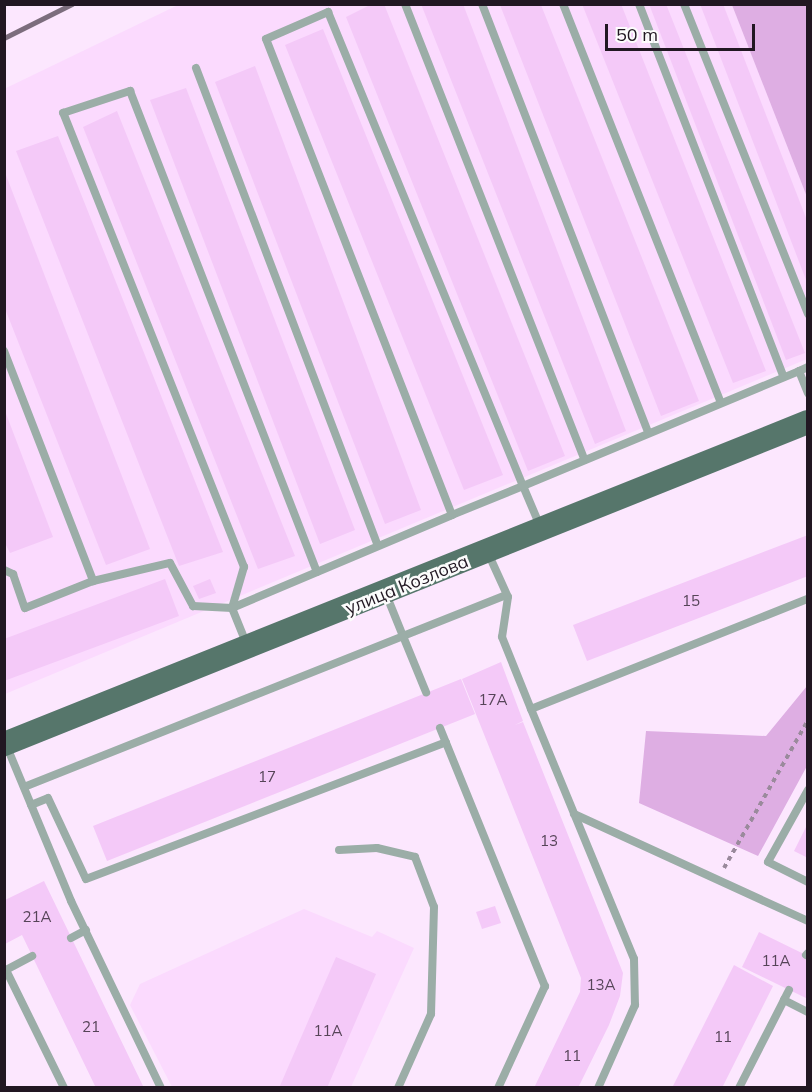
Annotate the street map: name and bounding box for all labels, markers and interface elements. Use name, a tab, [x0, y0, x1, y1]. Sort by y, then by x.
scale bar	[608, 12, 758, 50]
text: 50 m	[616, 23, 658, 46]
street label: улица Козлова	[342, 551, 472, 619]
house number: 15	[682, 592, 700, 610]
house number: 17А	[478, 691, 508, 709]
house number: 17	[258, 768, 276, 786]
house number: 13	[540, 832, 558, 850]
house number: 21А	[22, 908, 52, 926]
house number: 11А	[761, 952, 791, 970]
house number: 13А	[586, 976, 616, 994]
house number: 21	[82, 1018, 100, 1036]
house number: 11А	[313, 1022, 343, 1040]
house number: 11	[714, 1028, 732, 1046]
house number: 11	[563, 1047, 581, 1065]

